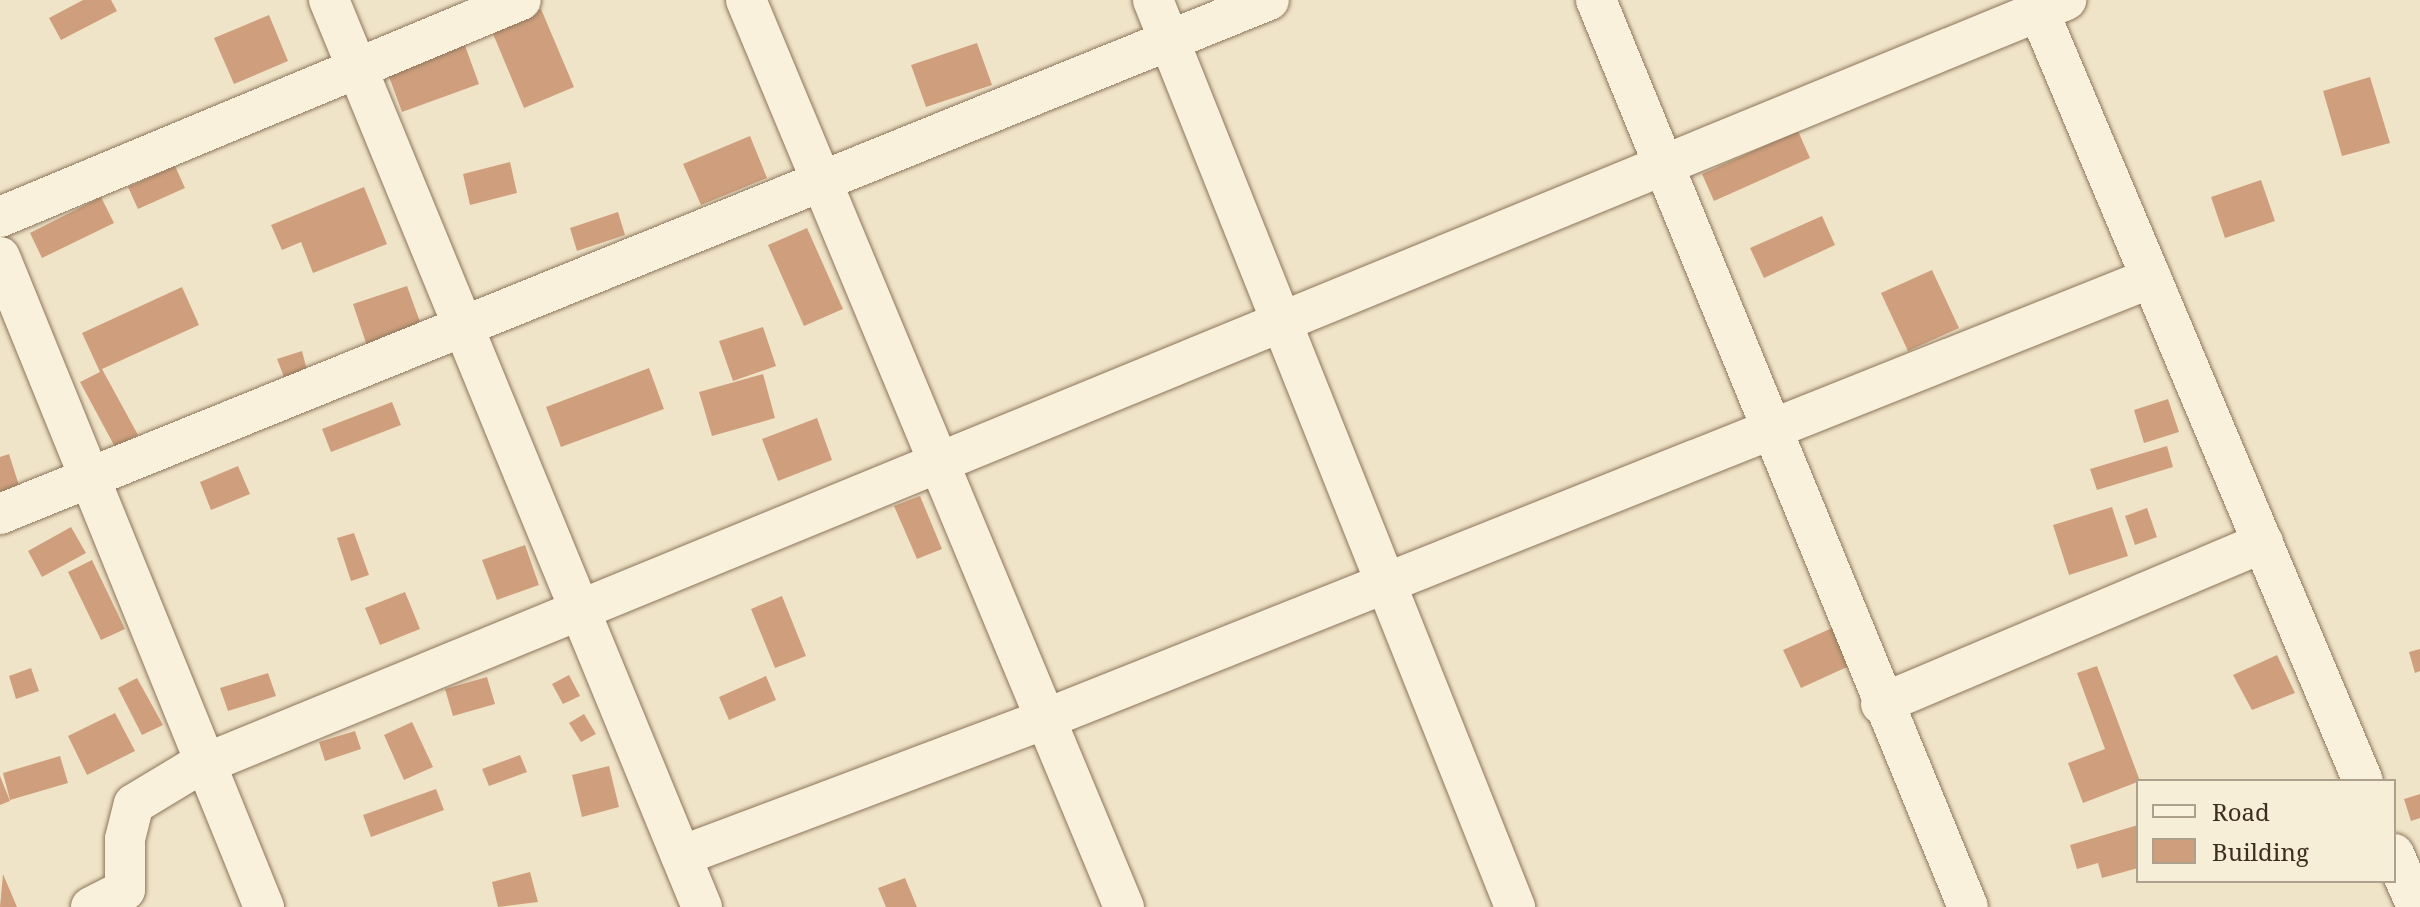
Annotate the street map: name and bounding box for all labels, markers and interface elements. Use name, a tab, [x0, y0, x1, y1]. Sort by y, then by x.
legend	[2136, 779, 2396, 883]
text: Road	[2212, 795, 2270, 828]
text: Building	[2212, 835, 2309, 868]

